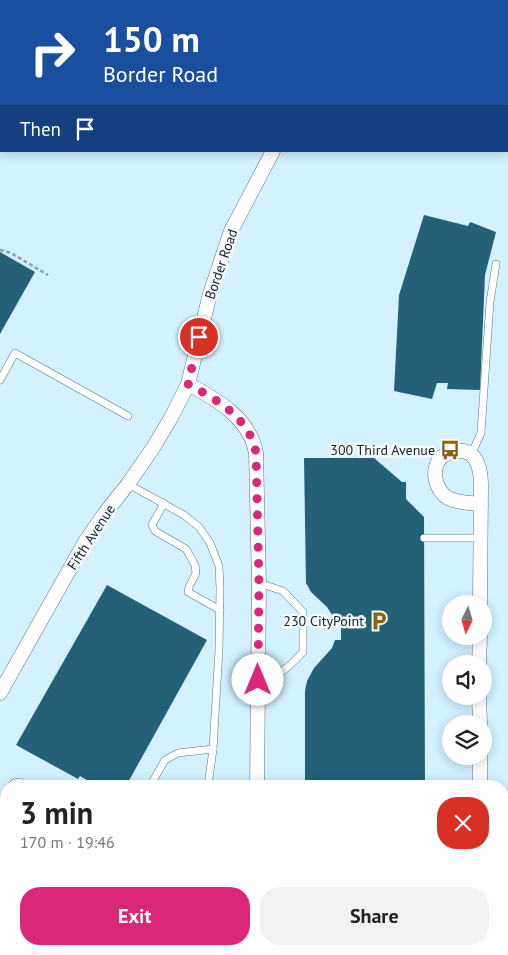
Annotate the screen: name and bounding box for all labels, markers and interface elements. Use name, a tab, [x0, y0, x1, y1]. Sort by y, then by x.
text: 150 m	[103, 16, 200, 62]
icon: right	[20, 20, 85, 85]
text: Border Road	[103, 60, 218, 88]
icon: arrive	[71, 115, 99, 143]
text: Then	[20, 117, 61, 141]
street label: Border Road	[201, 226, 241, 302]
pin	[178, 316, 220, 358]
icon: arrive	[185, 323, 213, 351]
bus stop icon: 300 Third Avenue	[439, 439, 461, 461]
place label: 300 Third Avenue	[330, 441, 435, 459]
street label: Fifth Avenue	[63, 501, 119, 573]
north arrow	[442, 595, 492, 645]
map controls	[442, 595, 492, 765]
parking icon: 230 CityPoint	[368, 610, 390, 632]
place label: 230 CityPoint	[283, 612, 364, 630]
position arrow	[231, 653, 283, 705]
button: sound	[442, 655, 492, 705]
button: layers	[442, 715, 492, 765]
text: 3 min	[20, 793, 93, 832]
button: close	[437, 797, 489, 849]
text: 170 m · 19:46	[20, 832, 115, 852]
button: Exit	[20, 887, 250, 945]
button: Share	[260, 887, 489, 945]

